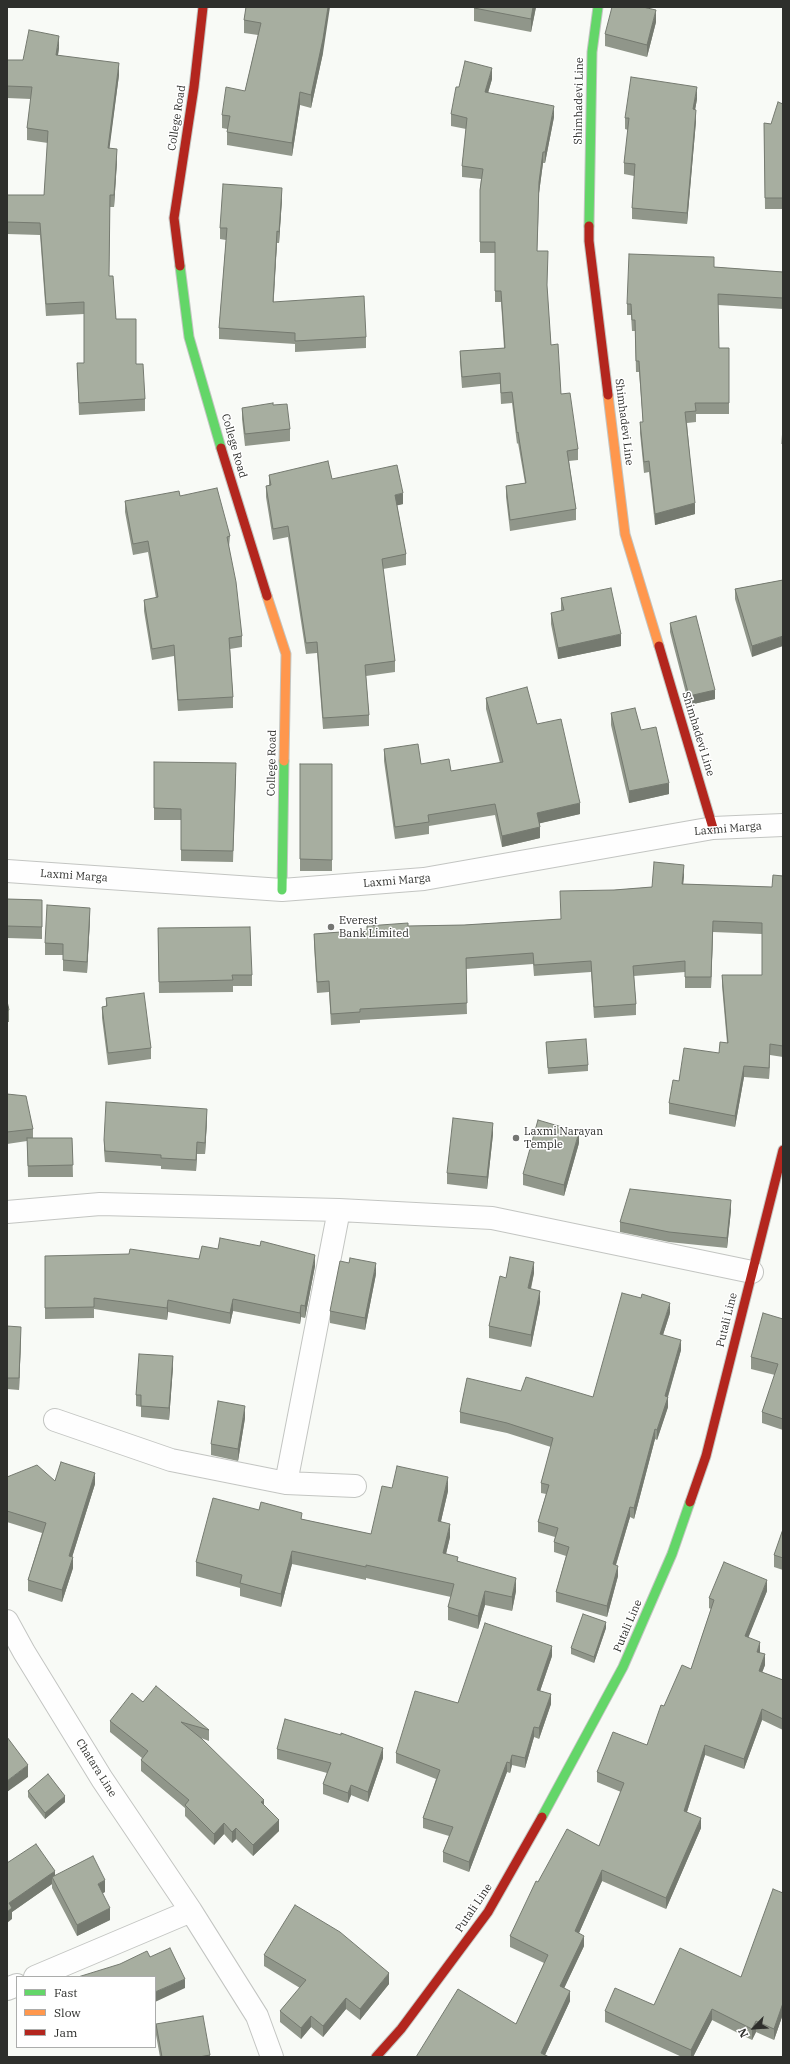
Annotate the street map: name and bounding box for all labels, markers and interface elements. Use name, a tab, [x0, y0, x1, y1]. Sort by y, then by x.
street label: Shimhadevi Line	[572, 57, 586, 145]
street label: College Road	[165, 84, 189, 152]
street label: Shimhadevi Line	[612, 378, 636, 466]
street label: College Road	[219, 412, 249, 480]
street label: Shimhadevi Line	[679, 690, 717, 778]
street label: College Road	[265, 730, 279, 796]
street label: Laxmi Marga	[694, 819, 762, 839]
street label: Laxmi Marga	[40, 867, 108, 885]
street label: Laxmi Marga	[363, 871, 431, 891]
place label: Everest Bank Limited	[339, 914, 409, 940]
marker: Everest Bank Limited	[326, 922, 336, 932]
place label: Laxmi Narayan Temple	[524, 1125, 603, 1151]
marker: Laxmi Narayan Temple	[511, 1133, 521, 1143]
street label: Putali Line	[714, 1291, 740, 1349]
street label: Putali Line	[611, 1598, 645, 1654]
street label: Chatara Line	[73, 1736, 119, 1800]
street label: Putali Line	[453, 1881, 495, 1935]
legend	[16, 1976, 156, 2048]
text: Fast	[54, 1985, 78, 2000]
text: Slow	[54, 2005, 81, 2020]
north arrow	[734, 2008, 774, 2048]
text: Jam	[54, 2025, 77, 2040]
text: N	[735, 2026, 751, 2040]

